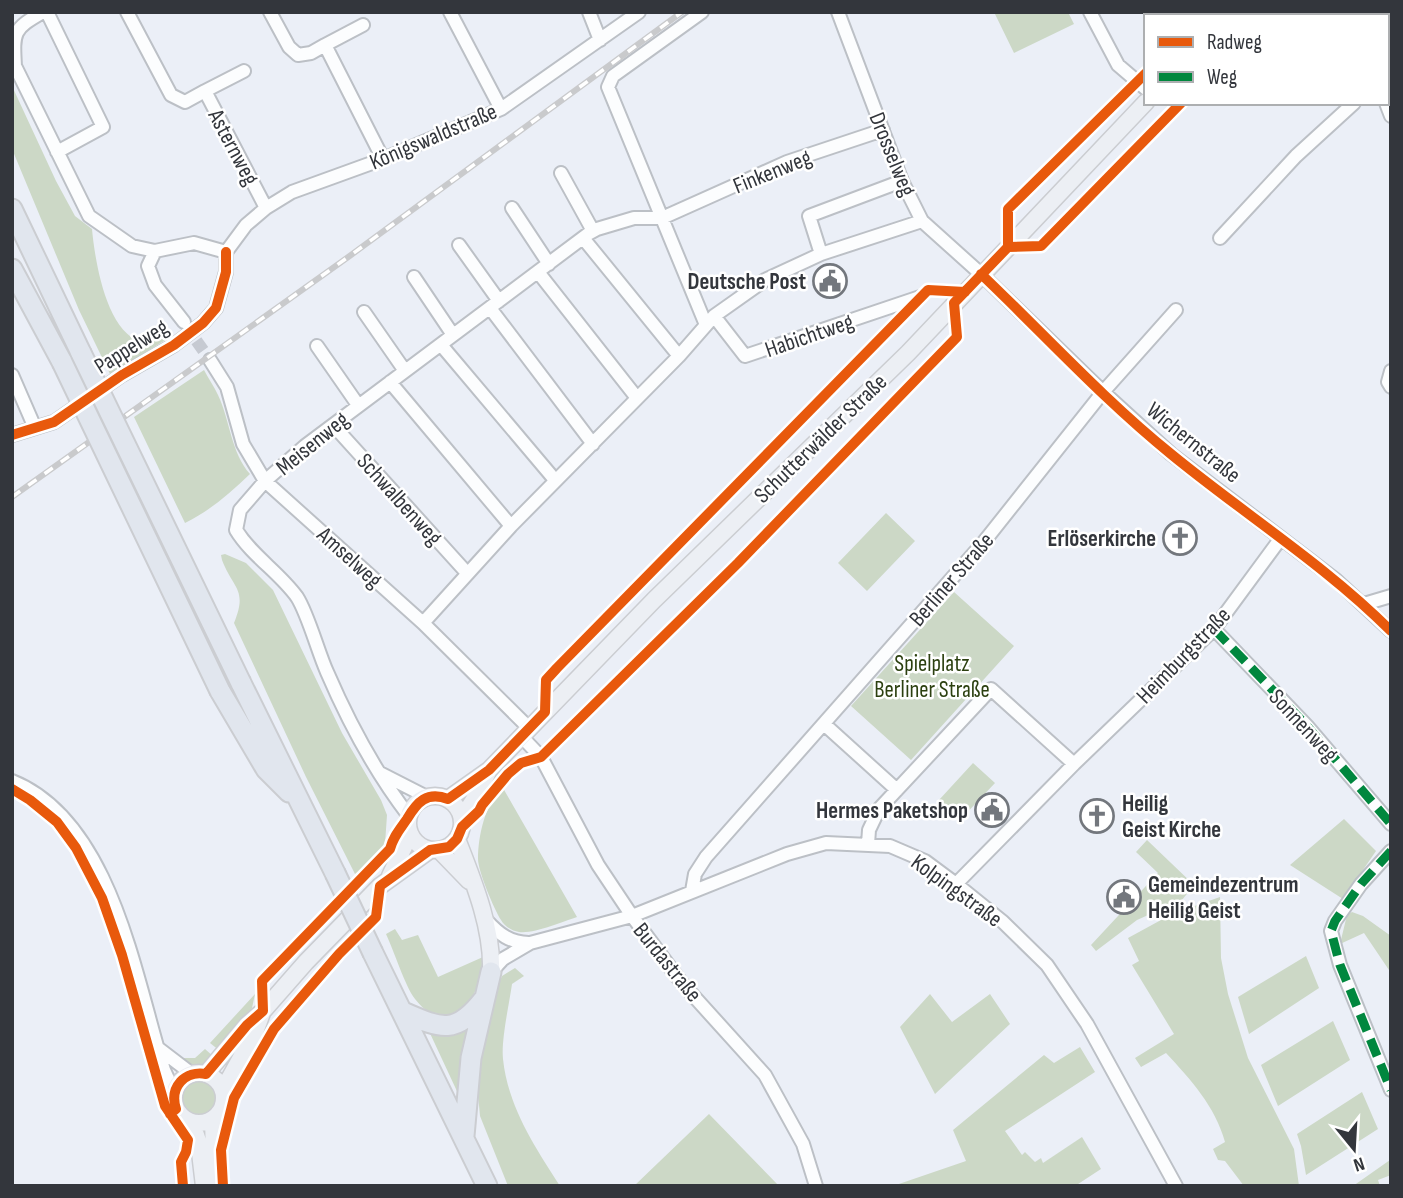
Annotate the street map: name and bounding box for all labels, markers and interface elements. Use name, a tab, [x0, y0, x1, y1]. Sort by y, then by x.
legend	[1144, 14, 1389, 105]
text: Radweg	[1207, 30, 1262, 55]
text: Weg	[1207, 65, 1237, 90]
street label: Königswaldstraße	[365, 98, 501, 176]
street label: Asternweg	[201, 104, 265, 190]
street label: Drosselweg	[863, 108, 922, 200]
street label: Finkenweg	[729, 144, 816, 200]
public building icon: Deutsche Post	[811, 262, 849, 300]
place label: Deutsche Post	[688, 268, 806, 296]
street label: Habichtweg	[761, 308, 857, 364]
street label: Pappelweg	[89, 313, 174, 380]
street label: Schutterwälder Straße	[748, 368, 893, 509]
street label: Wichernstraße	[1141, 396, 1246, 489]
street label: Meisenweg	[270, 406, 355, 482]
street label: Schwalbenweg	[351, 448, 448, 552]
church icon: Erlöserkirche	[1161, 519, 1199, 557]
street label: Amselweg	[310, 521, 388, 594]
place label: Erlöserkirche	[1047, 525, 1156, 553]
street label: Berliner Straße	[903, 527, 1000, 632]
street label: Heimburgstraße	[1131, 602, 1237, 710]
park label: Spielplatz Berliner Straße	[874, 650, 990, 704]
street label: Sonnenweg	[1263, 683, 1344, 768]
place label: Heilig Geist Kirche	[1122, 790, 1221, 844]
public building icon: Hermes Paketshop	[973, 791, 1011, 829]
place label: Hermes Paketshop	[816, 797, 968, 825]
church icon: Heilig Geist Kirche	[1078, 797, 1116, 835]
street label: Kolpingstraße	[905, 848, 1007, 933]
place label: Gemeindezentrum Heilig Geist	[1148, 871, 1298, 925]
public building icon: Gemeindezentrum Heilig Geist	[1105, 878, 1143, 916]
street label: Burdastraße	[627, 917, 708, 1008]
north arrow	[1319, 1114, 1389, 1184]
text: N	[1350, 1151, 1367, 1176]

